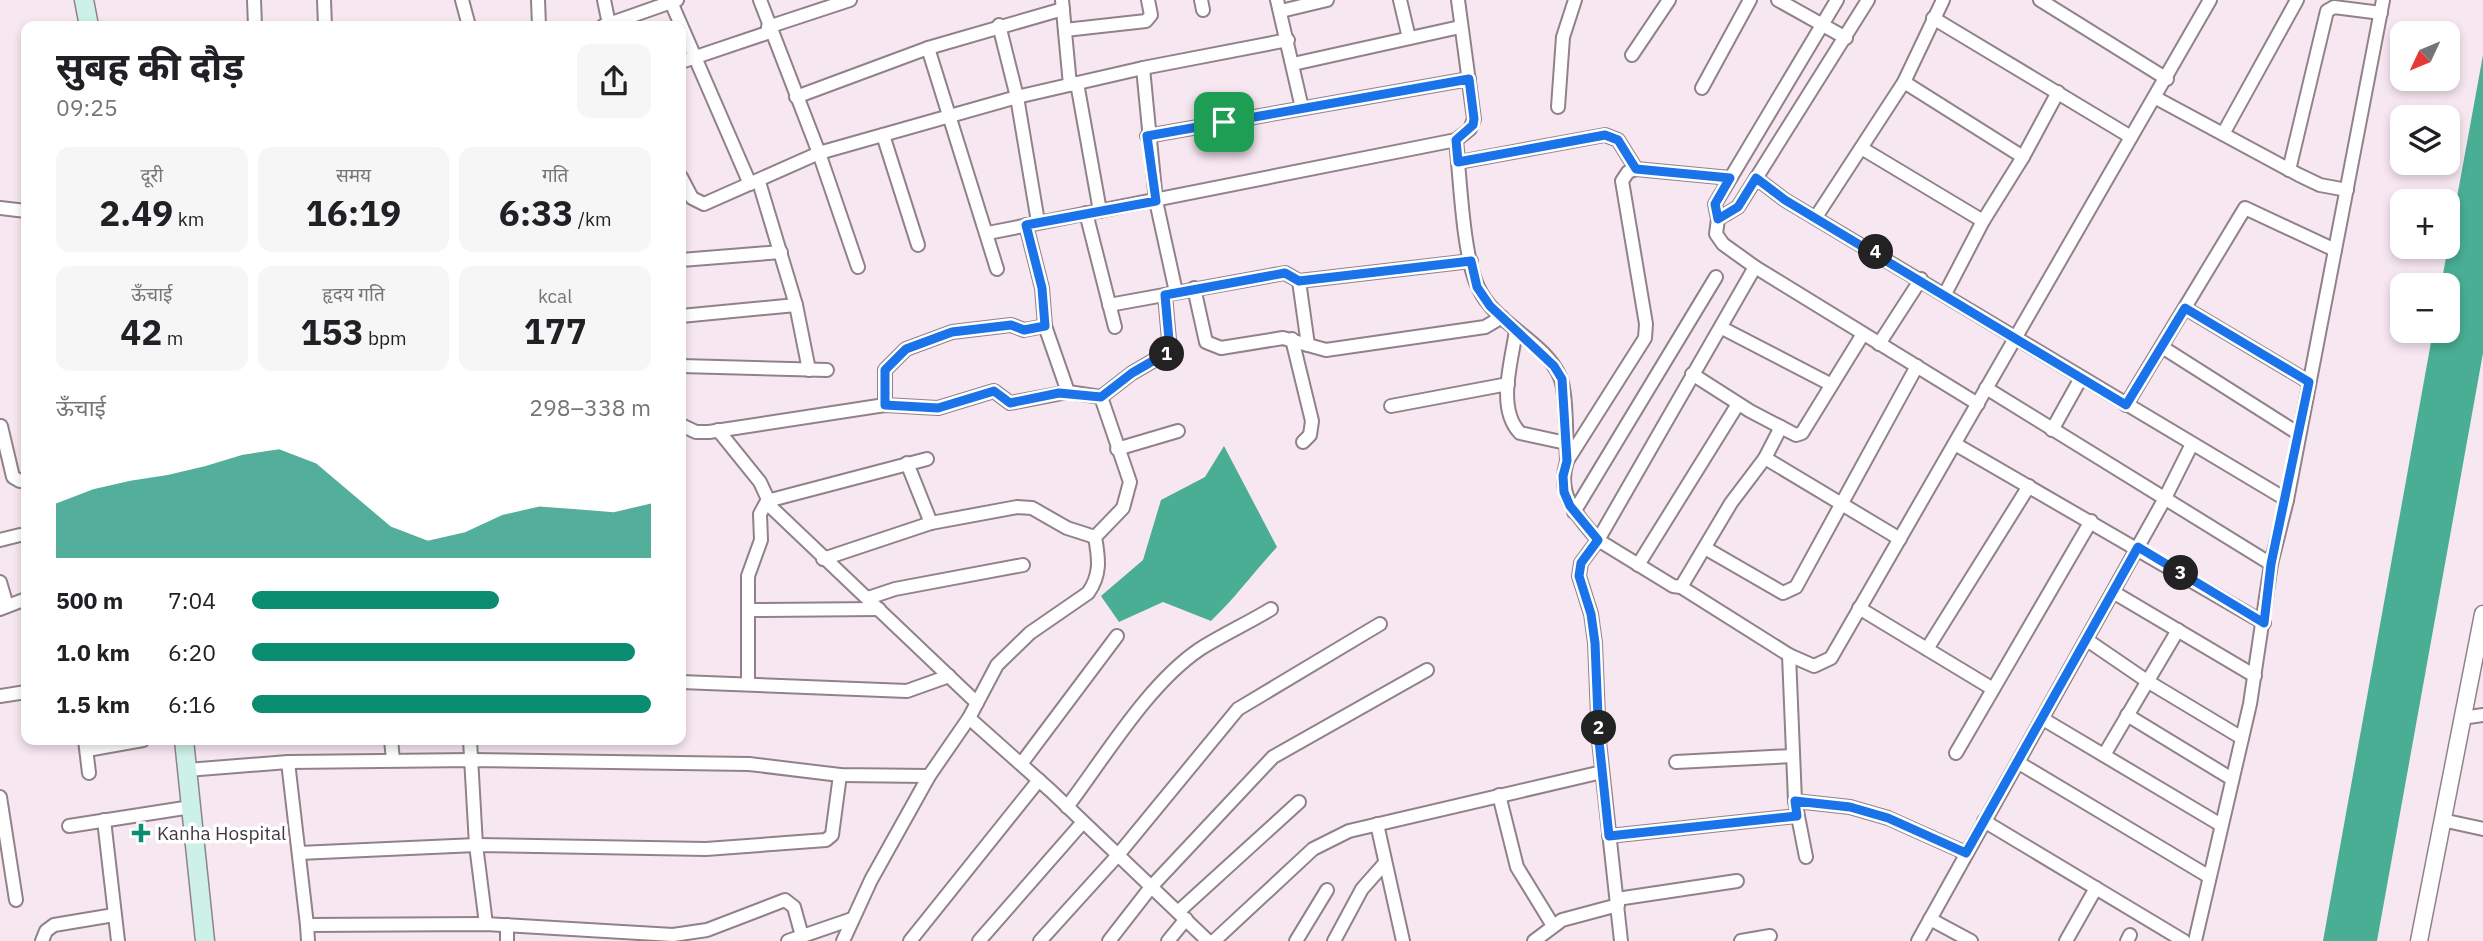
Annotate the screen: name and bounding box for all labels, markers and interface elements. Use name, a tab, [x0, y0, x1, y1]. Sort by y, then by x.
north arrow	[2390, 21, 2460, 91]
map controls	[2390, 21, 2460, 343]
text: सुबह की दौड़	[56, 41, 244, 90]
button: share	[577, 44, 651, 118]
text: 09:25	[56, 92, 118, 122]
pin	[1194, 92, 1254, 152]
icon: arrive	[1205, 103, 1243, 141]
button: layers	[2390, 105, 2460, 175]
text: दूरी	[140, 163, 163, 187]
text: समय	[336, 163, 371, 187]
text: गति	[542, 163, 568, 187]
button: +	[2390, 189, 2460, 259]
text: 2.49	[99, 190, 173, 236]
text: 16:19	[306, 190, 401, 236]
text: 6:33	[499, 190, 573, 236]
text: km	[173, 207, 204, 231]
text: /km	[573, 207, 612, 231]
pin: 4	[1858, 234, 1894, 270]
text: 4	[1870, 239, 1881, 263]
button: −	[2390, 273, 2460, 343]
text: ऊँचाई	[131, 282, 172, 306]
text: हृदय गति	[322, 282, 385, 306]
text: kcal	[538, 284, 572, 308]
text: 177	[524, 308, 587, 354]
text: 42	[120, 309, 162, 355]
text: 153	[300, 309, 363, 355]
text: m	[162, 326, 183, 350]
text: bpm	[363, 326, 407, 350]
pin: 1	[1150, 336, 1184, 372]
text: 1	[1161, 341, 1172, 365]
text: ऊँचाई	[56, 392, 106, 422]
text: 298–338 m	[529, 392, 651, 422]
pin: 3	[2164, 556, 2198, 590]
text: 3	[2175, 560, 2186, 584]
text: 500 m	[56, 585, 123, 615]
text: 7:04	[168, 585, 216, 615]
text: 1.0 km	[56, 637, 130, 667]
text: 6:20	[168, 637, 216, 667]
text: 1.5 km	[56, 689, 130, 719]
text: 6:16	[168, 689, 216, 719]
pin: 2	[1582, 710, 1616, 746]
text: 2	[1593, 715, 1604, 739]
place label: Kanha Hospital	[157, 821, 286, 845]
marker: Kanha Hospital	[131, 823, 151, 843]

